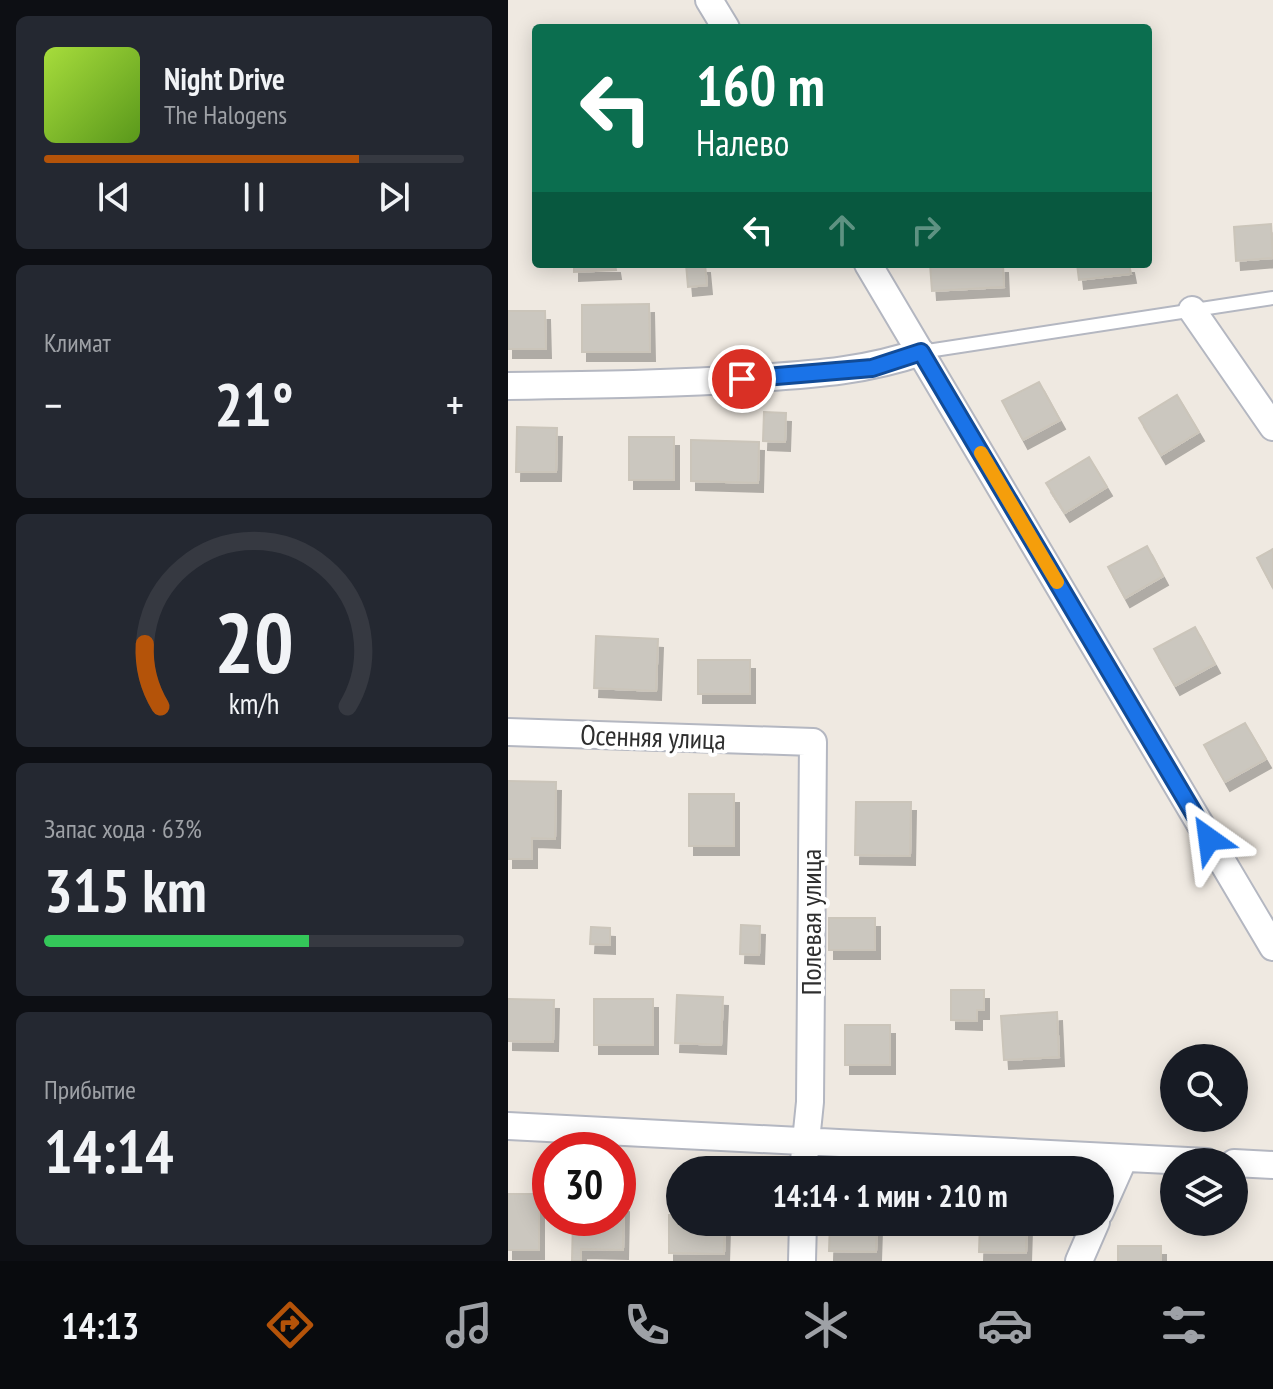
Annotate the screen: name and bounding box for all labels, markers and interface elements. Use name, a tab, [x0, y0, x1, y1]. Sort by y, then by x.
text: 160 m	[696, 49, 825, 121]
icon: left	[564, 56, 668, 160]
text: Night Drive	[164, 59, 285, 98]
text: The Halogens	[164, 98, 287, 131]
text: Налево	[696, 119, 789, 166]
icon: previous	[92, 175, 136, 219]
icon: pause	[232, 175, 276, 219]
icon: next	[372, 175, 416, 219]
icon: left	[736, 208, 780, 252]
icon: ahead	[820, 208, 864, 252]
icon: right	[904, 208, 948, 252]
text: Климат	[44, 326, 111, 359]
pin	[708, 345, 776, 413]
icon: arrive	[720, 357, 764, 401]
text: 21°	[214, 365, 294, 443]
text: −	[44, 376, 62, 433]
text: +	[446, 376, 464, 433]
text: 20	[214, 587, 294, 695]
text: km/h	[229, 685, 279, 722]
street label: Осенняя улица	[580, 715, 726, 758]
position arrow	[1167, 797, 1251, 881]
text: Запас хода · 63%	[44, 812, 202, 845]
street label: Полевая улица	[792, 849, 829, 995]
text: 315 km	[44, 851, 207, 929]
map controls	[1160, 1044, 1248, 1236]
button: search	[1160, 1044, 1248, 1132]
text: Прибытие	[44, 1073, 136, 1106]
text: 14:14	[44, 1112, 174, 1190]
speed limit sign: 30	[532, 1132, 636, 1236]
button: layers	[1160, 1148, 1248, 1236]
text: 14:14 · 1 мин · 210 m	[772, 1176, 1008, 1215]
icon: directions	[262, 1297, 318, 1353]
icon: music	[441, 1297, 497, 1353]
icon: phone	[619, 1297, 675, 1353]
icon: climate	[798, 1297, 854, 1353]
icon: car	[977, 1297, 1033, 1353]
icon: filters	[1156, 1297, 1212, 1353]
text: 14:13	[61, 1302, 139, 1349]

